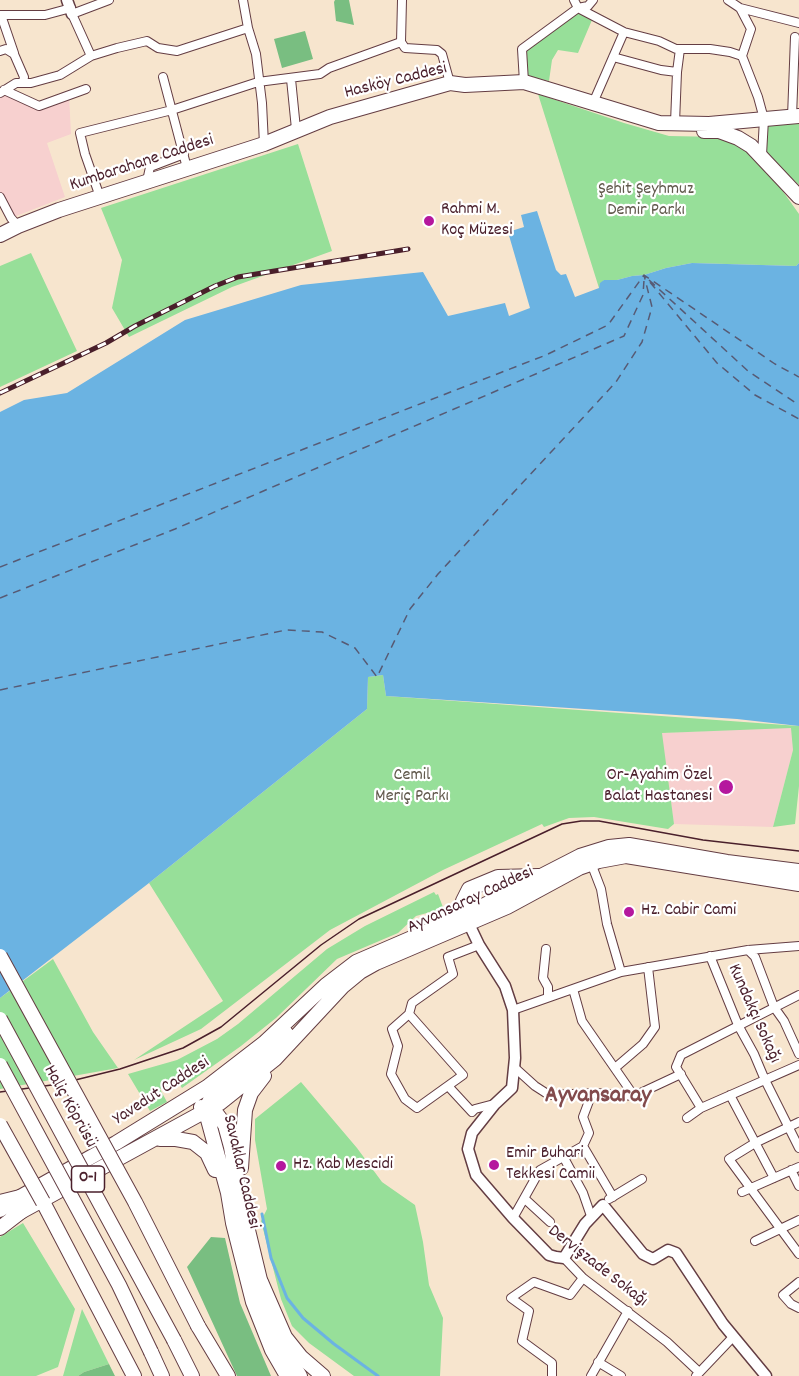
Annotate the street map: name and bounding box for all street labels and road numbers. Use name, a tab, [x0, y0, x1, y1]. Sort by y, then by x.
street label: Hasköy Caddesi	[342, 59, 450, 105]
street label: Kumbarahane Caddesi	[67, 131, 217, 197]
street label: Ayvansaray Caddesi	[404, 862, 538, 940]
street label: Kundakçı Sokağı	[722, 961, 784, 1067]
street label: Yavedut Caddesi	[110, 1053, 214, 1131]
street label: Haliç Köprüsü	[37, 1062, 101, 1152]
street label: Savaklar Caddesi	[216, 1113, 264, 1231]
road number: O-1	[72, 1166, 104, 1192]
street label: Dervişzade Sokağı	[543, 1221, 651, 1313]

